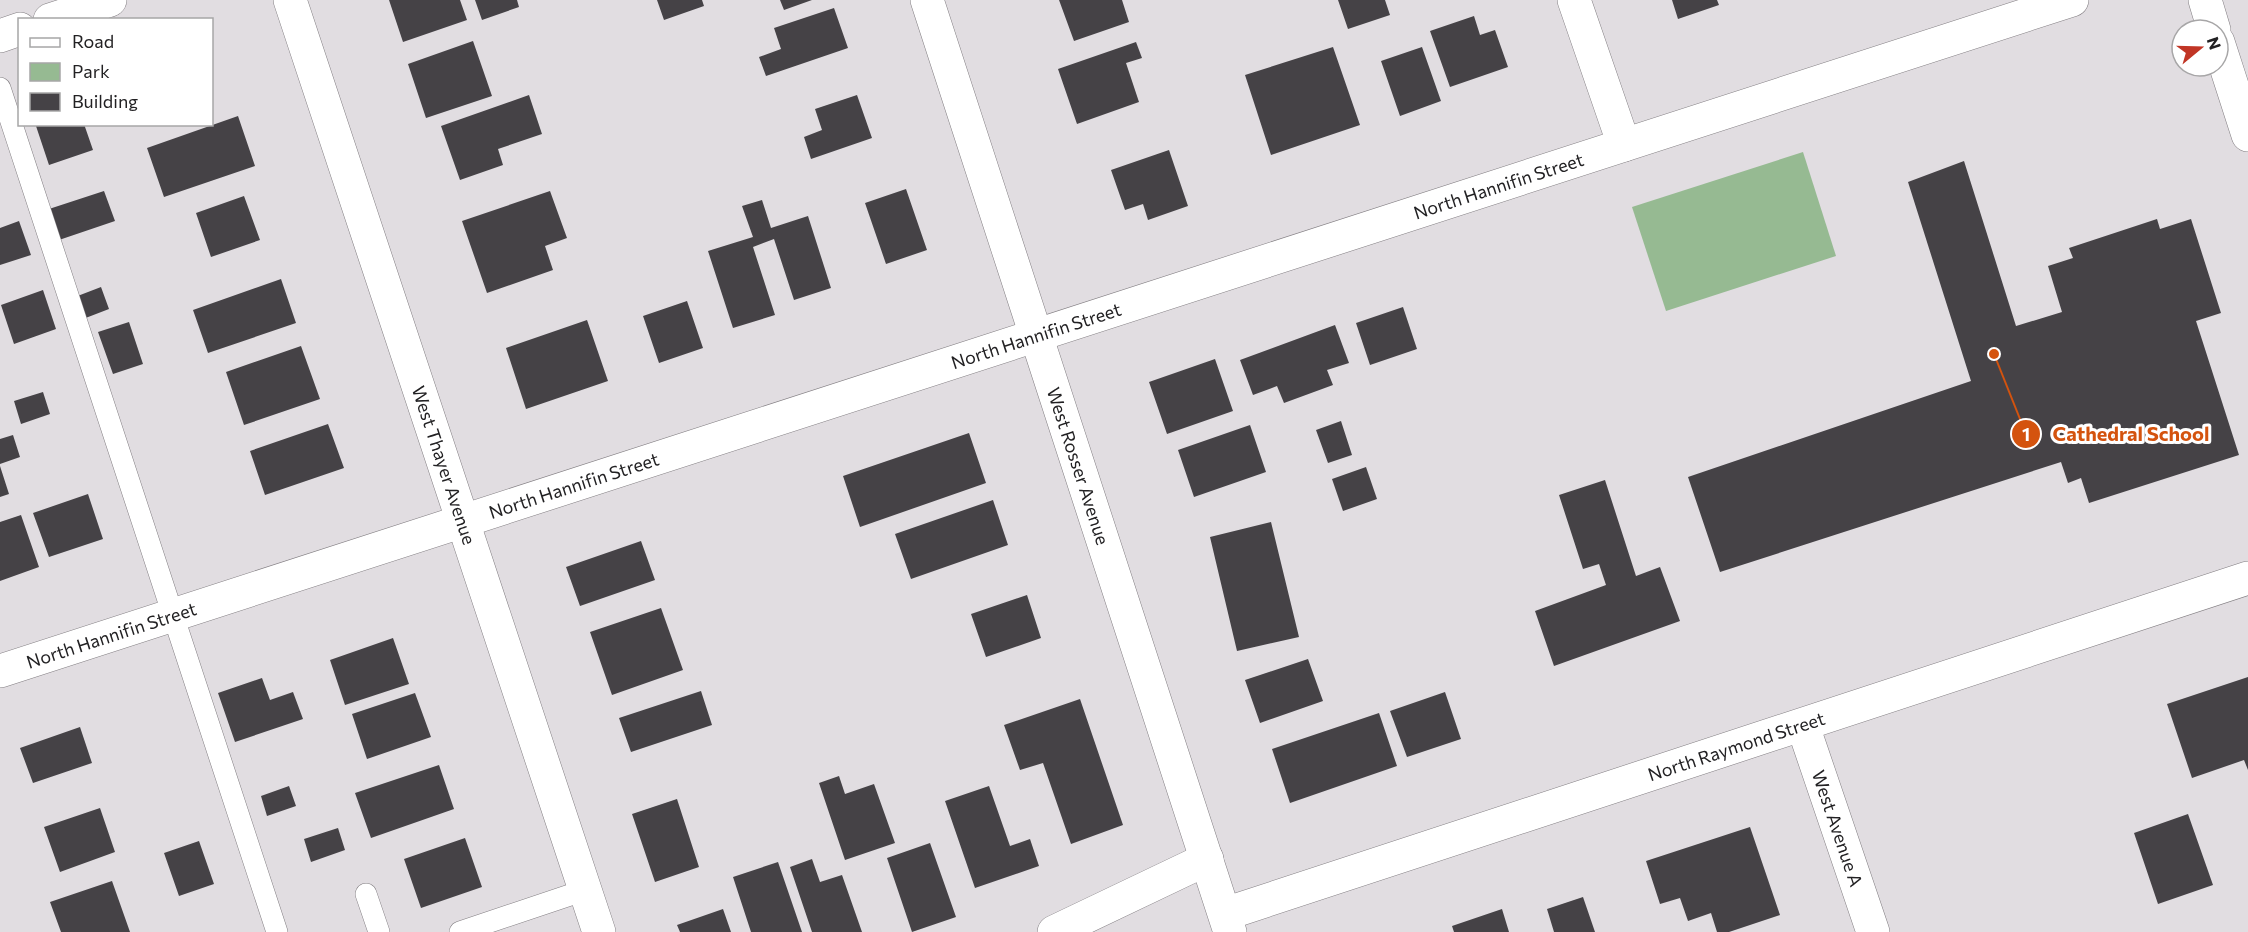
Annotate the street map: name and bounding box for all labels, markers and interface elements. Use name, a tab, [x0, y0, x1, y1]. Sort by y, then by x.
legend	[18, 18, 213, 126]
north arrow	[2170, 18, 2230, 78]
text: Road	[72, 30, 114, 52]
text: N	[2204, 34, 2226, 52]
text: Park	[72, 60, 110, 82]
text: Building	[72, 90, 138, 112]
street label: North Hannifin Street	[1411, 148, 1586, 224]
street label: North Hannifin Street	[948, 298, 1124, 373]
street label: West Thayer Avenue	[408, 383, 481, 547]
street label: West Rosser Avenue	[1043, 384, 1114, 547]
callout: Cathedral School	[2011, 415, 2222, 453]
text: Cathedral School	[2053, 421, 2209, 445]
text: 1	[2022, 423, 2030, 445]
street label: North Hannifin Street	[486, 447, 661, 523]
street label: North Hannifin Street	[24, 597, 199, 673]
street label: North Raymond Street	[1645, 707, 1827, 785]
street label: West Avenue A	[1808, 767, 1868, 889]

